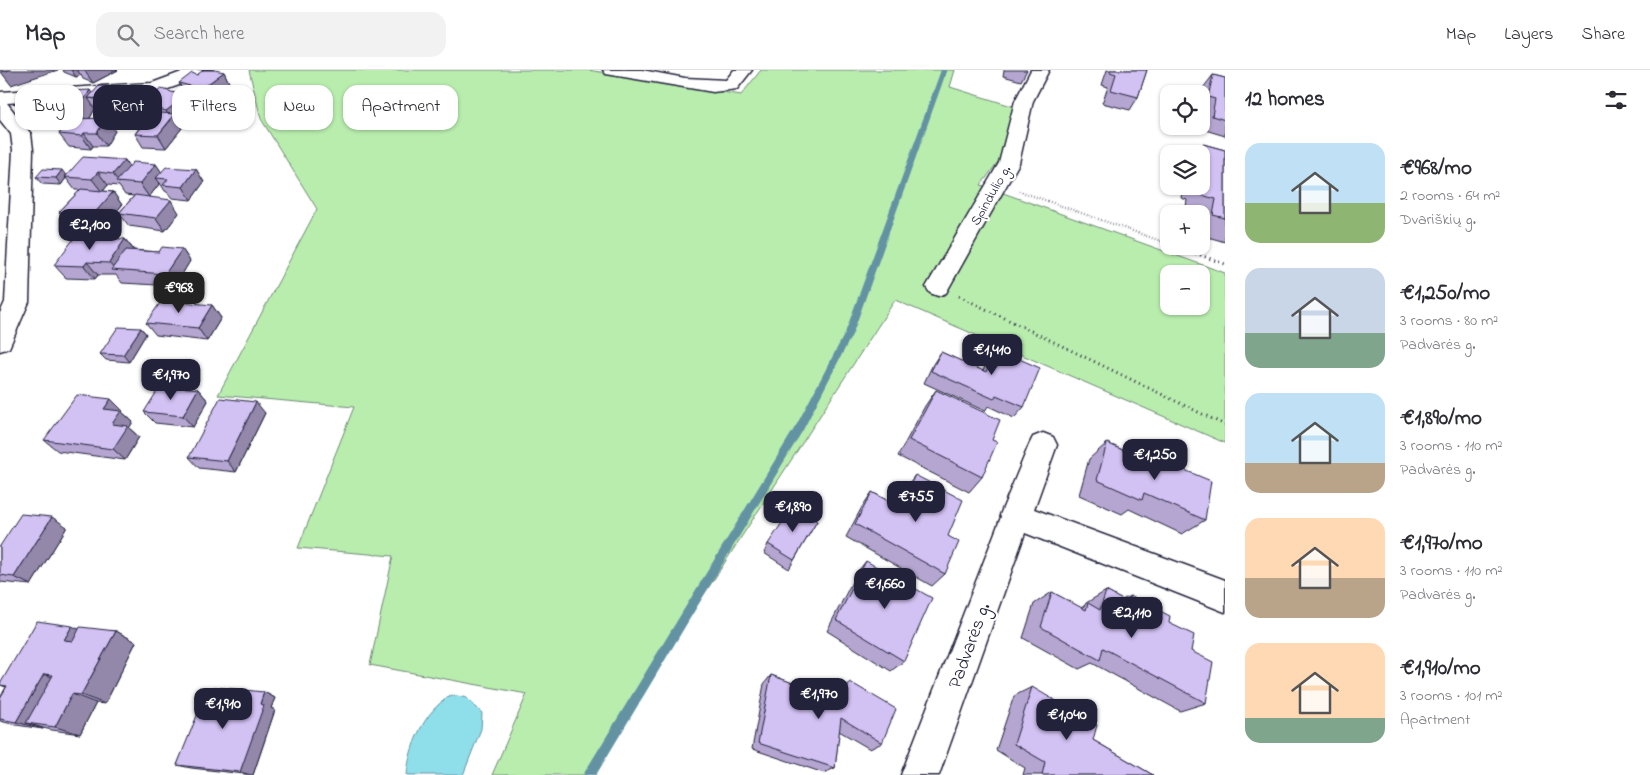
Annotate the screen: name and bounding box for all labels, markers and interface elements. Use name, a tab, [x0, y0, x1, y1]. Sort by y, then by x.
search box	[96, 12, 446, 57]
text: Map	[25, 17, 66, 52]
icon: search	[114, 21, 142, 49]
text: Search here	[154, 21, 245, 48]
text: Map	[1446, 22, 1476, 48]
text: Layers	[1504, 22, 1554, 48]
text: Share	[1582, 22, 1625, 48]
chip: Buy	[15, 85, 83, 130]
chip: Rent	[93, 85, 162, 130]
chip: Filters	[172, 85, 255, 130]
chip: New	[265, 85, 333, 130]
chip: Apartment	[343, 85, 458, 130]
map controls	[1160, 85, 1210, 315]
button: locate	[1160, 85, 1210, 135]
text: 12 homes	[1245, 85, 1325, 115]
icon: filters	[1602, 86, 1630, 114]
button: layers	[1160, 145, 1210, 195]
text: €968/mo	[1400, 154, 1472, 184]
street label: Spindulio g.	[966, 162, 1018, 230]
icon: home	[1285, 163, 1345, 223]
text: 2 rooms · 64 m²	[1400, 184, 1500, 208]
button: +	[1160, 205, 1210, 255]
pin: €2,100	[49, 208, 131, 251]
text: Dvariškių g.	[1400, 208, 1476, 232]
text: €2,100	[70, 213, 110, 237]
button: −	[1160, 265, 1210, 315]
pin: €968	[149, 272, 209, 314]
text: €968	[164, 276, 194, 300]
text: €1,250/mo	[1400, 279, 1490, 309]
icon: home	[1285, 288, 1345, 348]
text: 3 rooms · 80 m²	[1400, 309, 1498, 333]
text: Padvarės g.	[1400, 333, 1476, 357]
pin: €1,410	[951, 334, 1033, 376]
text: €1,410	[973, 338, 1011, 362]
pin: €1,970	[130, 358, 212, 401]
text: €1,970	[152, 363, 190, 387]
text: €1,890/mo	[1400, 404, 1482, 434]
icon: home	[1285, 413, 1345, 473]
text: 3 rooms · 110 m²	[1400, 434, 1502, 458]
pin: €1,250	[1114, 438, 1196, 481]
text: €1,250	[1133, 443, 1177, 467]
text: Padvarės g.	[1400, 458, 1476, 482]
pin: €755	[886, 480, 946, 523]
text: €755	[898, 485, 934, 509]
pin: €1,890	[752, 490, 834, 533]
text: €1,890	[775, 495, 811, 519]
text: €1,970/mo	[1400, 529, 1483, 559]
icon: home	[1285, 538, 1345, 598]
text: 3 rooms · 110 m²	[1400, 559, 1502, 583]
pin: €1,660	[844, 568, 926, 610]
text: €1,660	[865, 572, 905, 596]
text: Padvarės g.	[1400, 583, 1476, 607]
pin: €2,110	[1091, 596, 1173, 639]
street label: Padvarės g.	[942, 599, 1000, 693]
text: €2,110	[1113, 601, 1151, 625]
text: €1,910/mo	[1400, 654, 1481, 684]
icon: home	[1285, 663, 1345, 723]
pin: €1,970	[778, 678, 860, 720]
text: €1,970	[800, 682, 838, 706]
text: 3 rooms · 101 m²	[1400, 684, 1502, 708]
pin: €1,910	[182, 688, 264, 730]
text: €1,910	[205, 692, 241, 716]
pin: €1,040	[1026, 698, 1108, 741]
text: €1,040	[1047, 703, 1087, 727]
text: Apartment	[1400, 708, 1470, 732]

